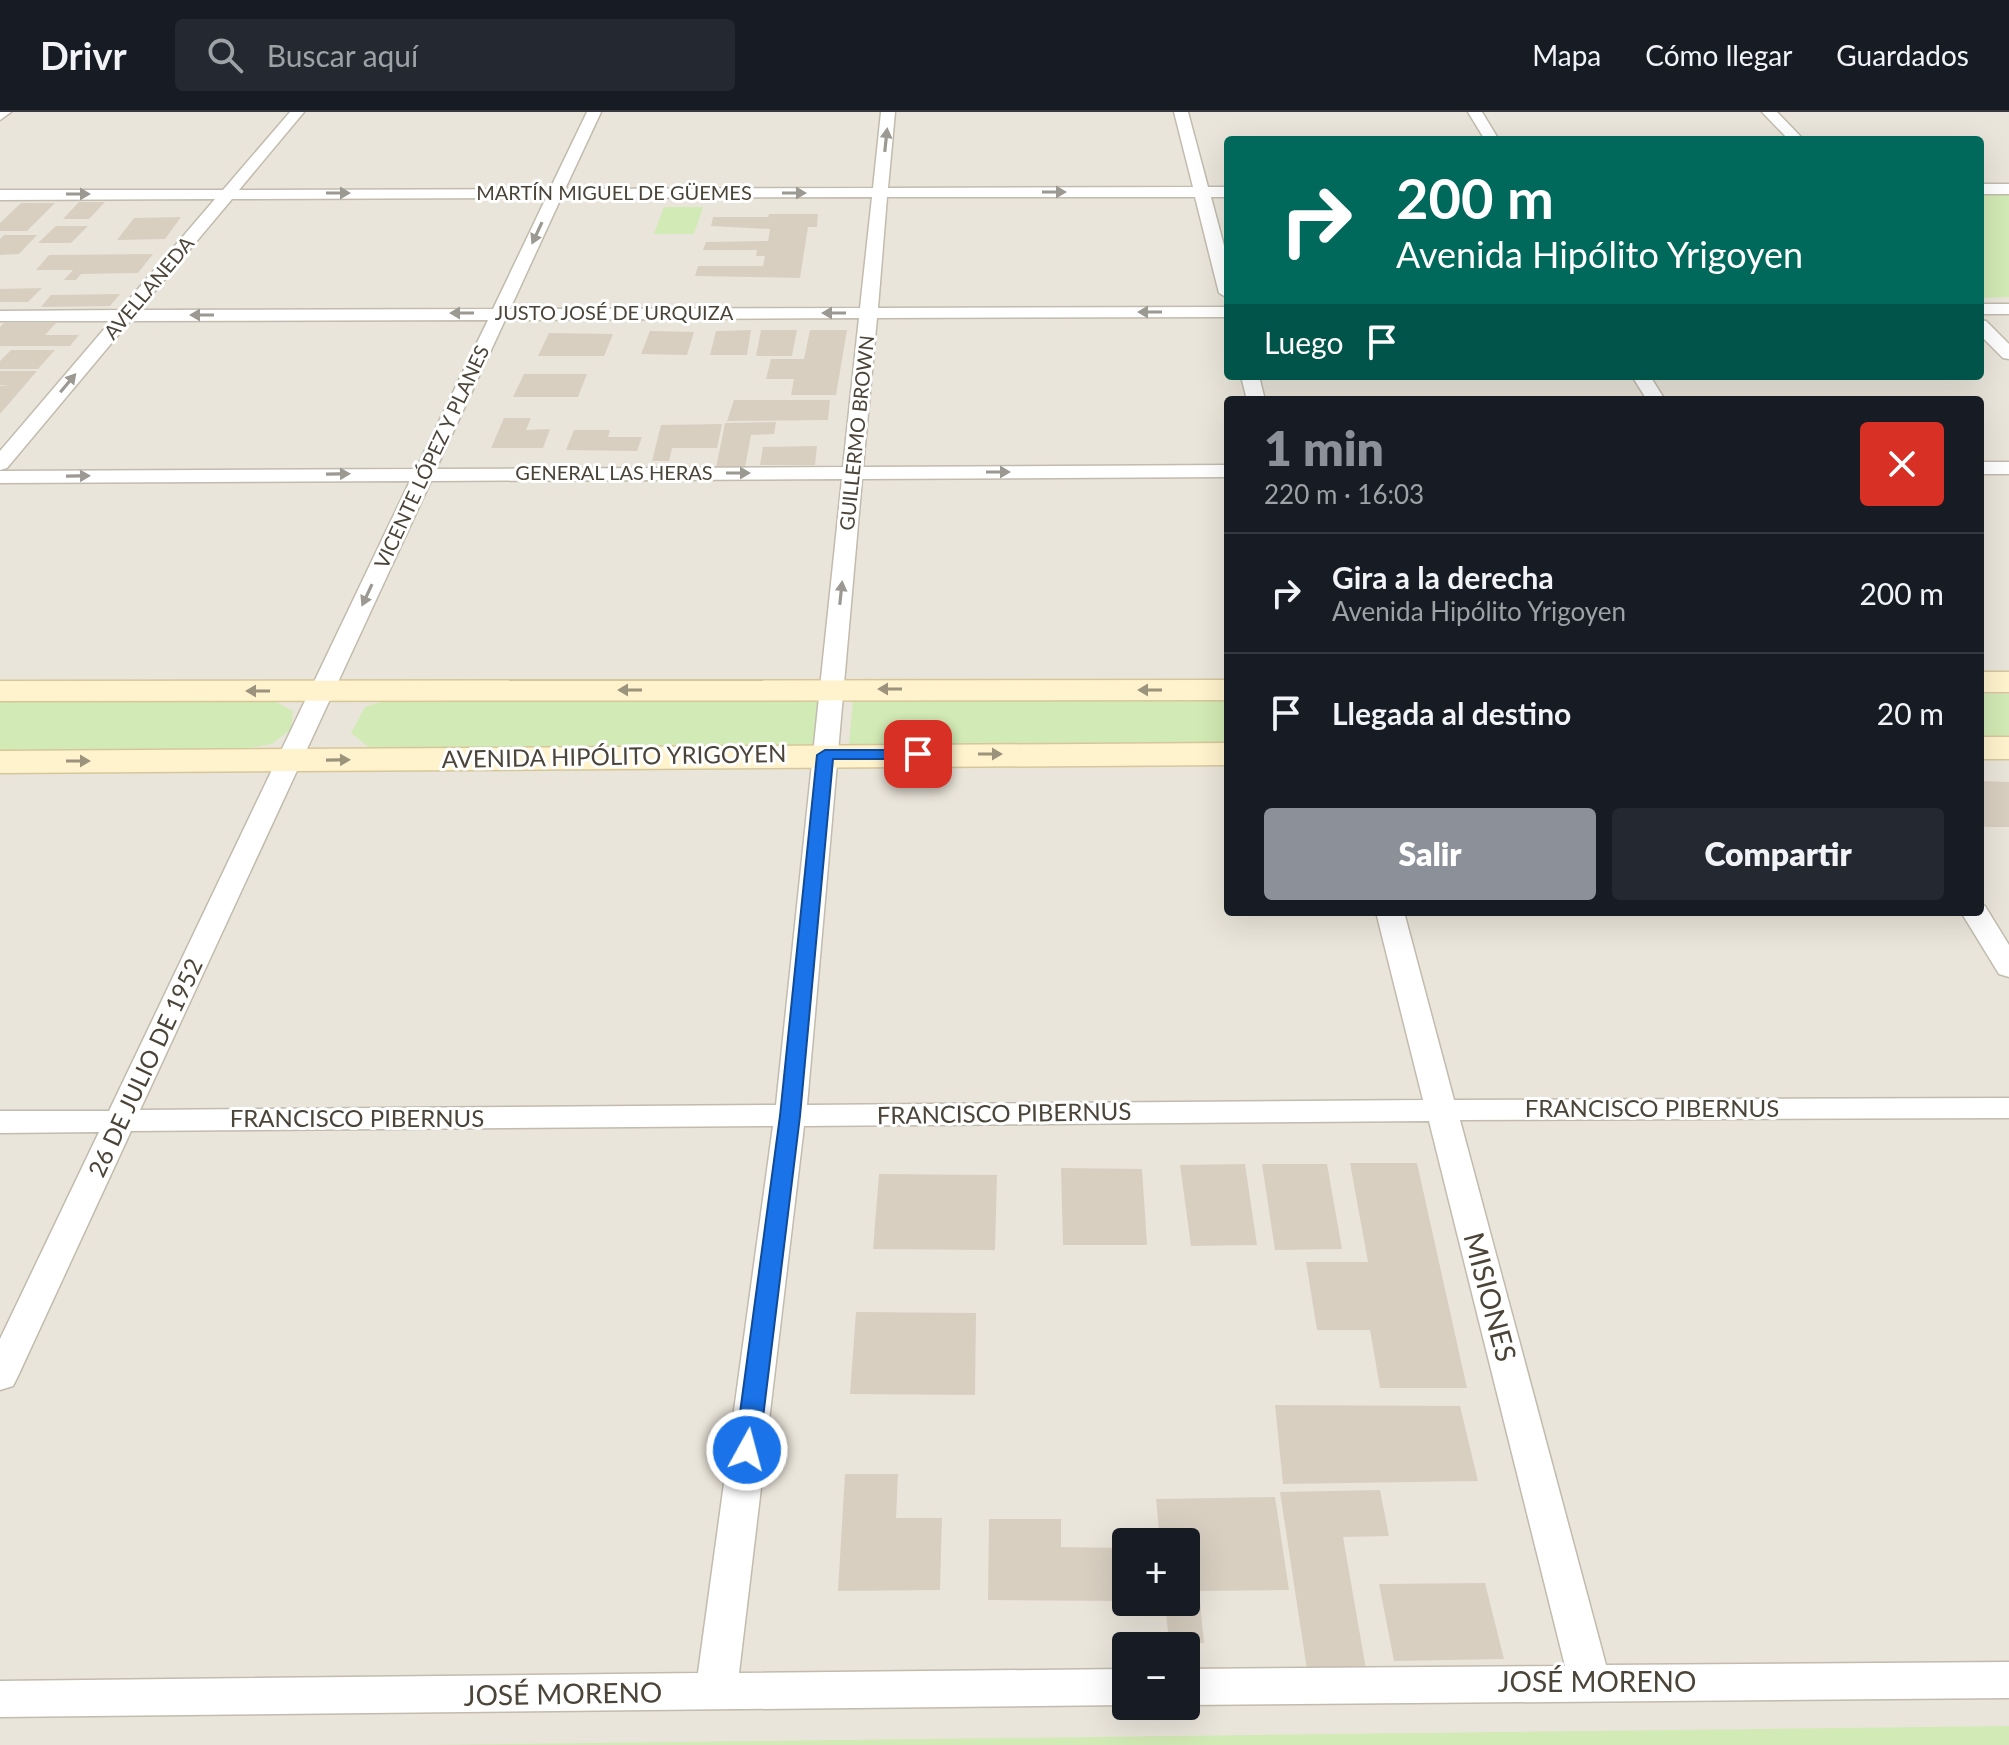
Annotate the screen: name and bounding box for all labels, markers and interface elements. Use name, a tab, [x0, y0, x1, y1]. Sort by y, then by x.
search box	[175, 19, 735, 91]
text: Drivr	[40, 32, 127, 78]
icon: search	[203, 33, 247, 77]
text: Buscar aquí	[267, 37, 418, 73]
text: Mapa	[1532, 38, 1601, 72]
text: Cómo llegar	[1645, 38, 1792, 72]
text: Guardados	[1836, 38, 1969, 72]
one-way arrow	[879, 127, 892, 152]
text: 200 m	[1396, 164, 1554, 231]
icon: right	[1264, 168, 1368, 272]
street label: MARTÍN MIGUEL DE GÜEMES	[476, 180, 752, 204]
one-way arrow	[1042, 186, 1067, 198]
one-way arrow	[326, 187, 351, 199]
one-way arrow	[782, 187, 807, 199]
one-way arrow	[66, 188, 91, 200]
one-way arrow	[530, 221, 544, 245]
street label: AVELLANEDA	[98, 231, 198, 344]
text: Avenida Hipólito Yrigoyen	[1396, 232, 1803, 276]
street label: JUSTO JOSÉ DE URQUIZA	[495, 300, 734, 324]
one-way arrow	[1137, 306, 1162, 318]
one-way arrow	[449, 307, 474, 319]
one-way arrow	[821, 307, 846, 319]
one-way arrow	[189, 308, 214, 321]
icon: arrive	[1360, 320, 1404, 364]
text: Luego	[1264, 324, 1344, 360]
street label: GUILLERMO BROWN	[834, 334, 878, 532]
street label: VICENTE LÓPEZ Y PLANES	[369, 341, 493, 572]
one-way arrow	[59, 373, 76, 393]
text: 1 min	[1264, 419, 1384, 476]
button: close	[1860, 422, 1944, 506]
street label: GENERAL LAS HERAS	[515, 460, 713, 484]
one-way arrow	[986, 466, 1011, 478]
one-way arrow	[726, 467, 751, 479]
one-way arrow	[326, 468, 351, 480]
one-way arrow	[66, 470, 91, 482]
text: 220 m · 16:03	[1264, 478, 1424, 510]
text: Gira a la derecha	[1332, 559, 1554, 595]
icon: right	[1264, 571, 1308, 615]
text: 200 m	[1859, 575, 1944, 611]
one-way arrow	[835, 580, 848, 605]
one-way arrow	[361, 584, 374, 607]
text: Avenida Hipólito Yrigoyen	[1332, 595, 1626, 627]
one-way arrow	[877, 683, 902, 695]
one-way arrow	[617, 684, 642, 696]
one-way arrow	[1137, 684, 1162, 696]
one-way arrow	[245, 685, 270, 697]
icon: arrive	[1264, 691, 1308, 735]
text: Llegada al destino	[1332, 695, 1571, 731]
text: 20 m	[1877, 695, 1944, 731]
pin	[884, 720, 952, 788]
icon: arrive	[896, 732, 940, 776]
street label: AVENIDA HIPÓLITO YRIGOYEN	[441, 738, 787, 773]
one-way arrow	[978, 748, 1003, 760]
one-way arrow	[326, 754, 351, 766]
one-way arrow	[66, 755, 91, 767]
button: Salir	[1264, 808, 1596, 900]
button: Compartir	[1612, 808, 1944, 900]
street label: 26 DE JULIO DE 1952	[81, 954, 208, 1181]
street label: FRANCISCO PIBERNUS	[1525, 1093, 1779, 1122]
street label: FRANCISCO PIBERNUS	[876, 1096, 1131, 1129]
street label: FRANCISCO PIBERNUS	[230, 1103, 484, 1132]
street label: MISIONES	[1457, 1229, 1524, 1365]
position arrow	[705, 1408, 789, 1492]
map controls	[1112, 1528, 1200, 1720]
button: +	[1112, 1528, 1200, 1616]
button: −	[1112, 1632, 1200, 1720]
street label: JOSÉ MORENO	[1498, 1664, 1696, 1698]
street label: JOSÉ MORENO	[463, 1674, 663, 1712]

